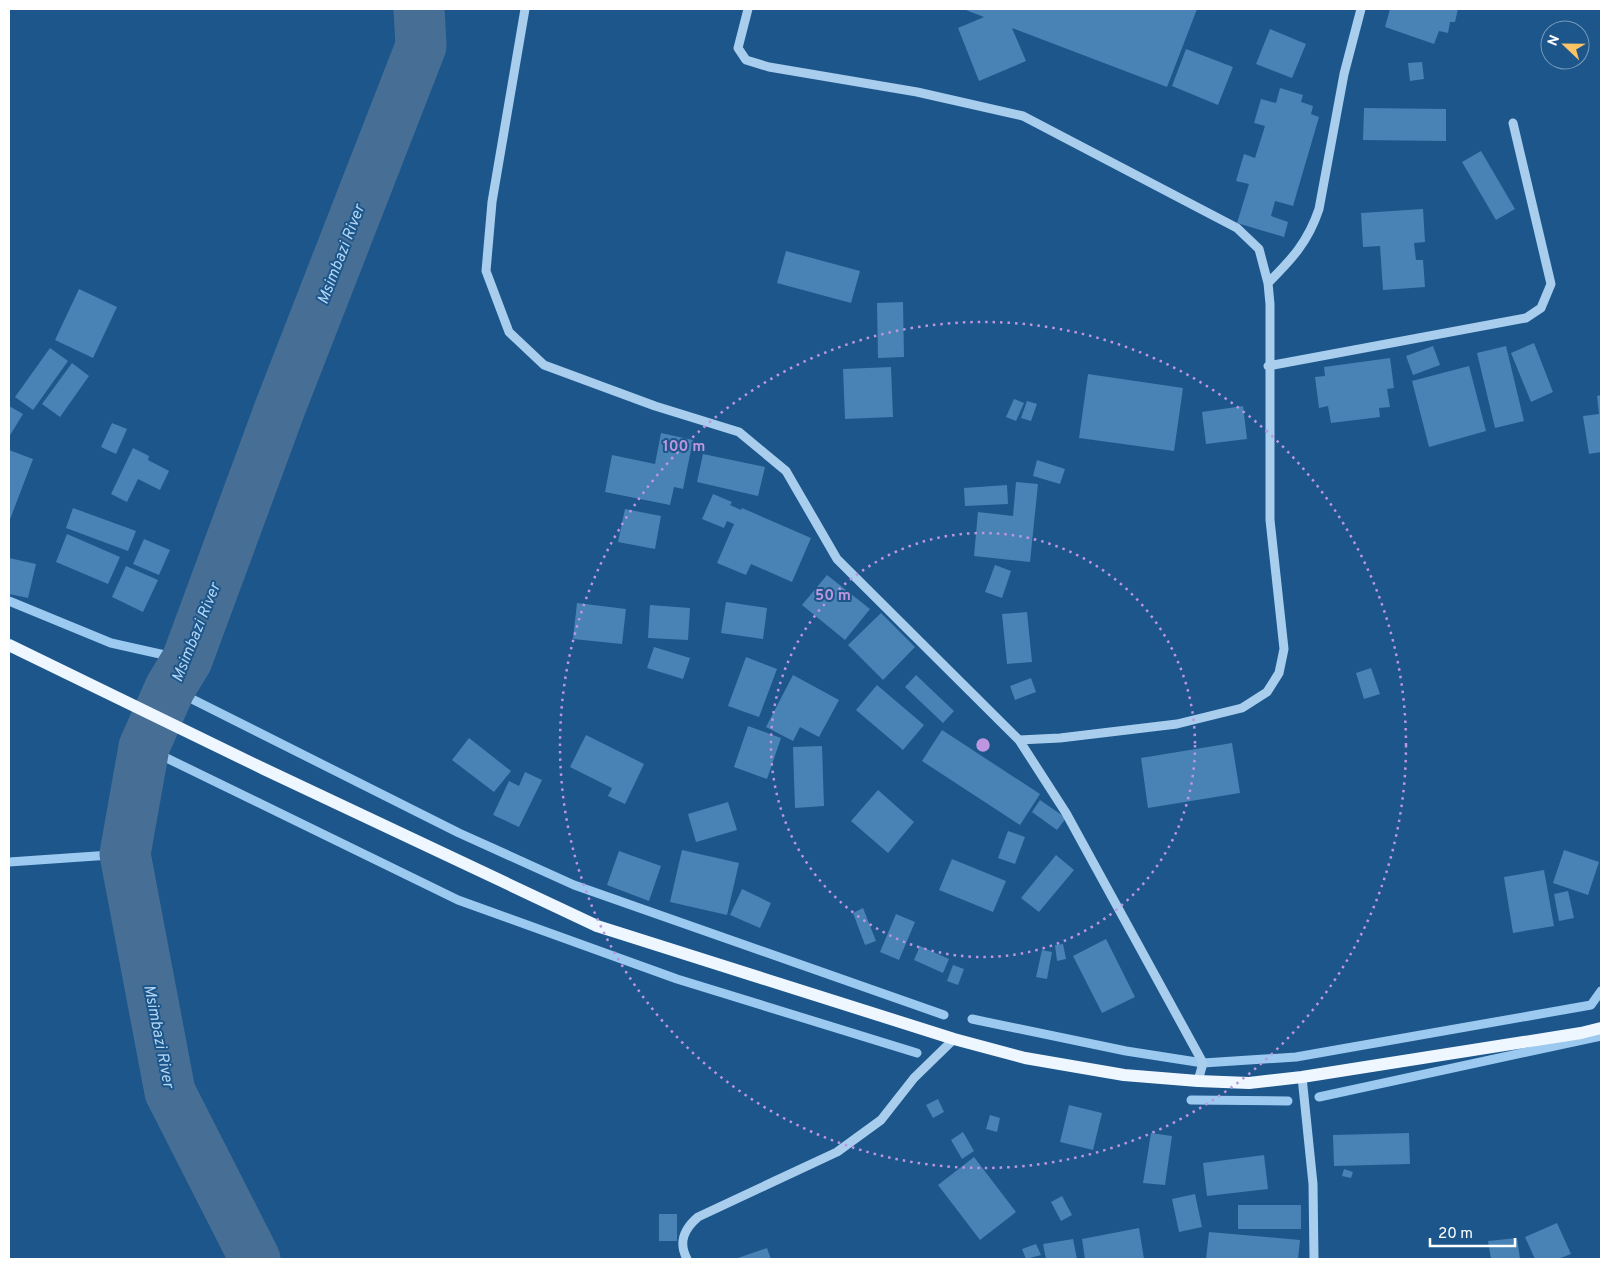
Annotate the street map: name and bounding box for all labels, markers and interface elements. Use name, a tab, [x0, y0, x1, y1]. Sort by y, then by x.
north arrow	[1540, 20, 1590, 70]
text: N	[1545, 33, 1564, 49]
water label: Msimbazi River	[314, 200, 371, 307]
text: 100 m	[663, 438, 705, 457]
water label: Msimbazi River	[168, 579, 226, 685]
text: 50 m	[815, 587, 851, 606]
centre of rings	[974, 736, 992, 754]
water label: Msimbazi River	[138, 983, 178, 1092]
scale bar	[1430, 1216, 1515, 1248]
text: 20 m	[1438, 1225, 1473, 1244]

